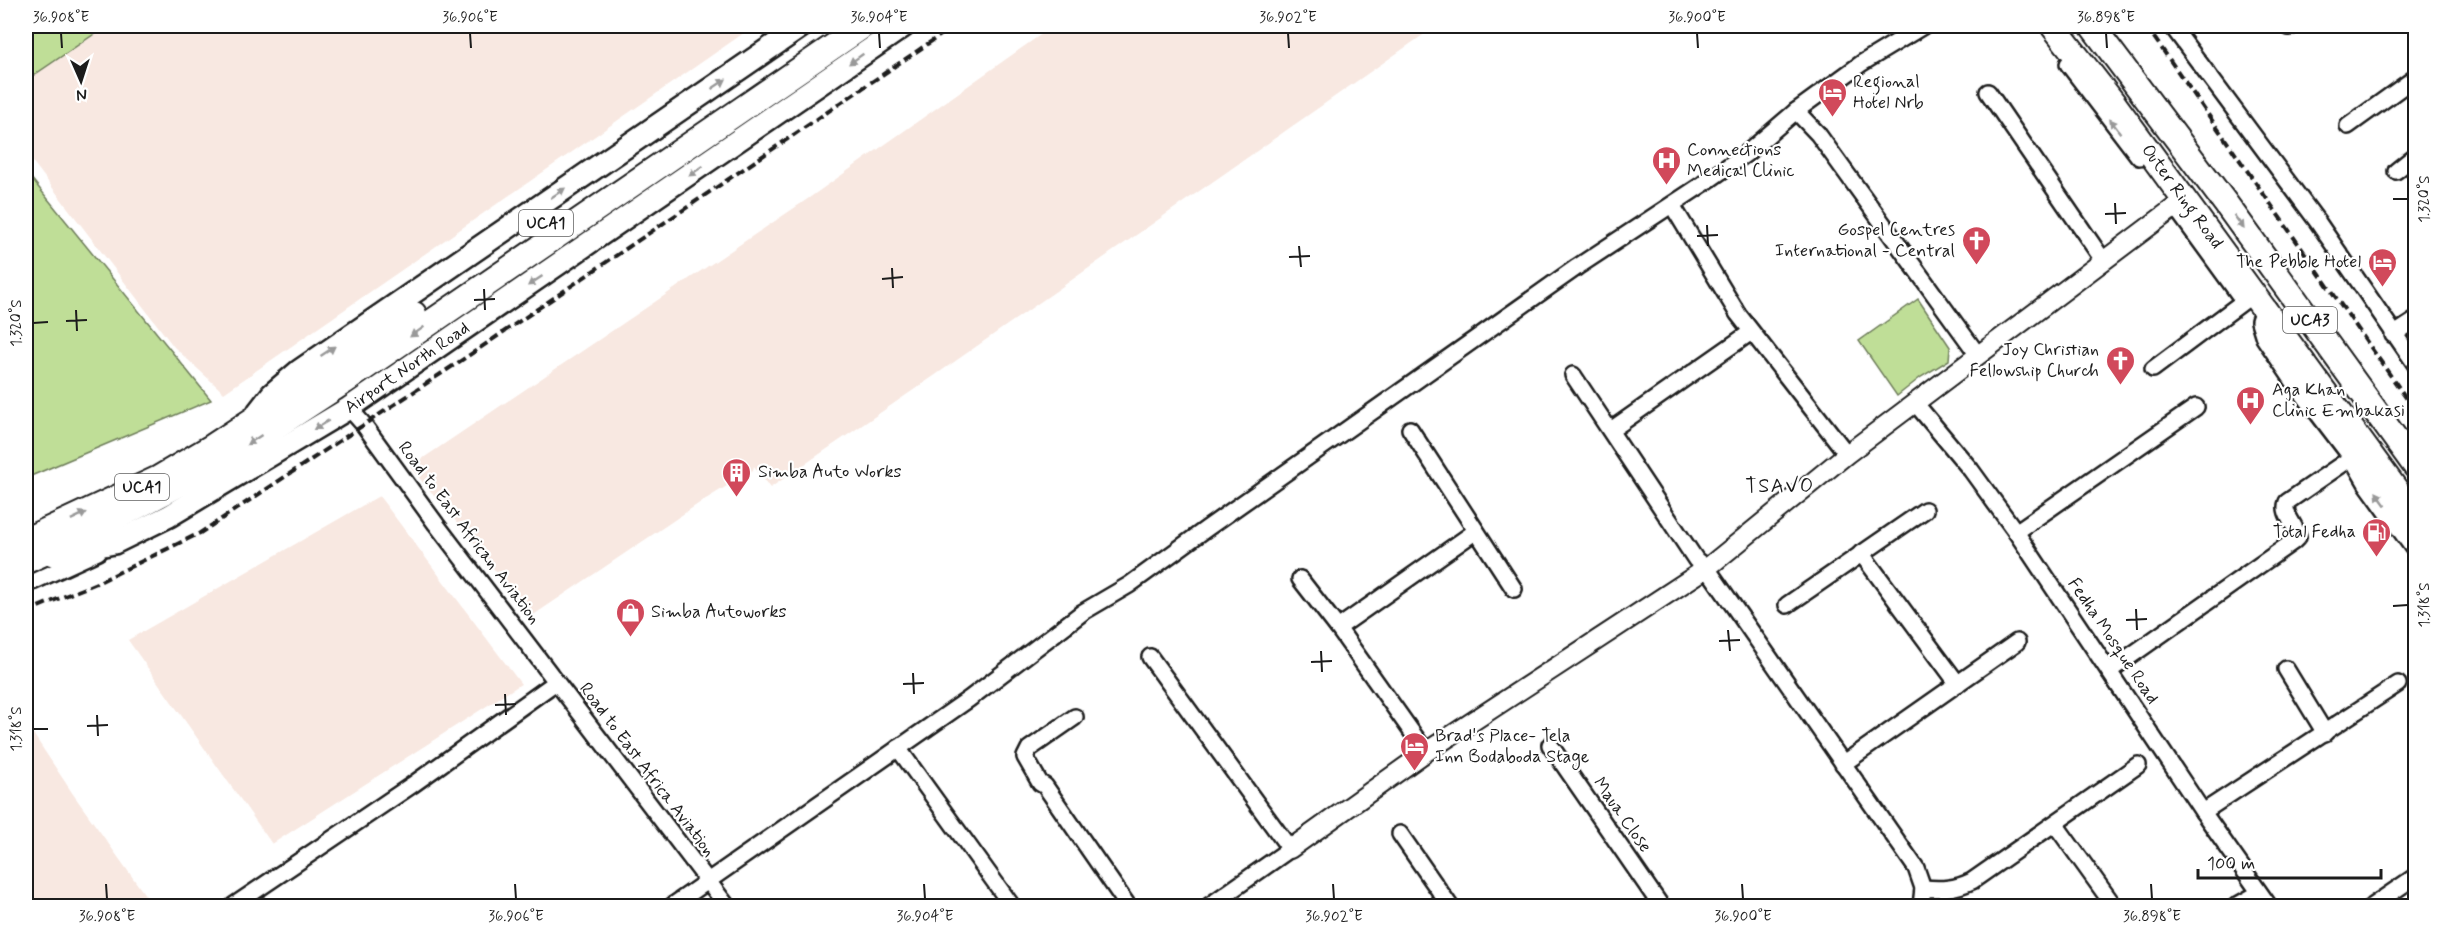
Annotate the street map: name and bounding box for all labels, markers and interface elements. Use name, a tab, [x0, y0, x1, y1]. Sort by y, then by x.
text: 36.908°E	[33, 8, 89, 28]
text: 36.906°E	[442, 8, 498, 28]
text: 36.904°E	[850, 8, 908, 28]
text: 36.902°E	[1259, 8, 1317, 28]
text: 36.900°E	[1668, 8, 1726, 28]
text: 36.898°E	[2077, 8, 2135, 28]
north arrow	[51, 51, 111, 111]
one-way arrow	[849, 53, 865, 65]
place label: Regional Hotel Nrb	[1853, 70, 1924, 115]
hotel icon: Regional Hotel Nrb	[1816, 76, 1848, 118]
one-way arrow	[711, 78, 727, 90]
text: N	[76, 84, 88, 105]
one-way arrow	[2109, 119, 2121, 135]
place label: Connections Medical Clinic	[1687, 138, 1795, 183]
street label: Outer Ring Road	[2136, 140, 2228, 254]
hospital icon: Connections Medical Clinic	[1650, 144, 1682, 186]
one-way arrow	[688, 165, 704, 176]
text: 1.320°S	[2415, 175, 2435, 223]
one-way arrow	[550, 188, 566, 199]
road number: UCA1	[519, 210, 573, 236]
one-way arrow	[2233, 213, 2245, 229]
place label: Gospel Centres International - Central	[1775, 218, 1955, 263]
church icon: Gospel Centres International - Central	[1960, 224, 1992, 266]
hotel icon: The Pebble Hotel	[2366, 246, 2398, 288]
place label: The Pebble Hotel	[2236, 250, 2361, 274]
one-way arrow	[528, 275, 544, 287]
text: 1.320°S	[7, 299, 27, 347]
road number: UCA3	[2283, 307, 2337, 333]
street label: Airport North Road	[340, 316, 474, 419]
one-way arrow	[409, 326, 425, 338]
place label: Joy Christian Fellowship Church	[1969, 338, 2099, 383]
church icon: Joy Christian Fellowship Church	[2104, 344, 2136, 386]
one-way arrow	[319, 345, 335, 357]
place label: Aga Khan Clinic Embakasi	[2272, 378, 2405, 423]
hospital icon: Aga Khan Clinic Embakasi	[2235, 384, 2267, 426]
one-way arrow	[313, 419, 329, 430]
one-way arrow	[246, 434, 262, 445]
street label: Road to East African Aviation	[392, 437, 546, 629]
building icon: Simba Auto Works	[721, 456, 753, 498]
place label: Simba Auto Works	[758, 460, 902, 484]
district label: TSAVO	[1745, 473, 1815, 500]
road number: UCA1	[115, 474, 169, 500]
one-way arrow	[2376, 492, 2388, 507]
one-way arrow	[70, 511, 87, 520]
fuel station icon: Total Fedha	[2361, 516, 2393, 558]
place label: Total Fedha	[2273, 520, 2356, 544]
street label: Fedha Mosque Road	[2062, 573, 2164, 709]
text: 1.318°S	[2415, 583, 2435, 627]
shop icon: Simba Autoworks	[614, 596, 646, 638]
place label: Simba Autoworks	[651, 600, 787, 624]
street label: Road to East Africa Aviation	[573, 678, 721, 862]
text: 1.318°S	[7, 707, 27, 751]
place label: Brad's Place- Tela Inn Bodaboda Stage	[1435, 724, 1589, 770]
hotel icon: Brad's Place- Tela Inn Bodaboda Stage	[1398, 730, 1430, 772]
street label: Maua Close	[1587, 772, 1657, 858]
scale bar	[2198, 842, 2381, 880]
text: 100 m	[2207, 852, 2255, 876]
text: 36.908°E	[79, 907, 135, 927]
text: 36.906°E	[488, 907, 544, 927]
text: 36.904°E	[896, 907, 954, 927]
text: 36.902°E	[1305, 907, 1363, 927]
text: 36.900°E	[1714, 907, 1772, 927]
text: 36.898°E	[2123, 907, 2181, 927]

